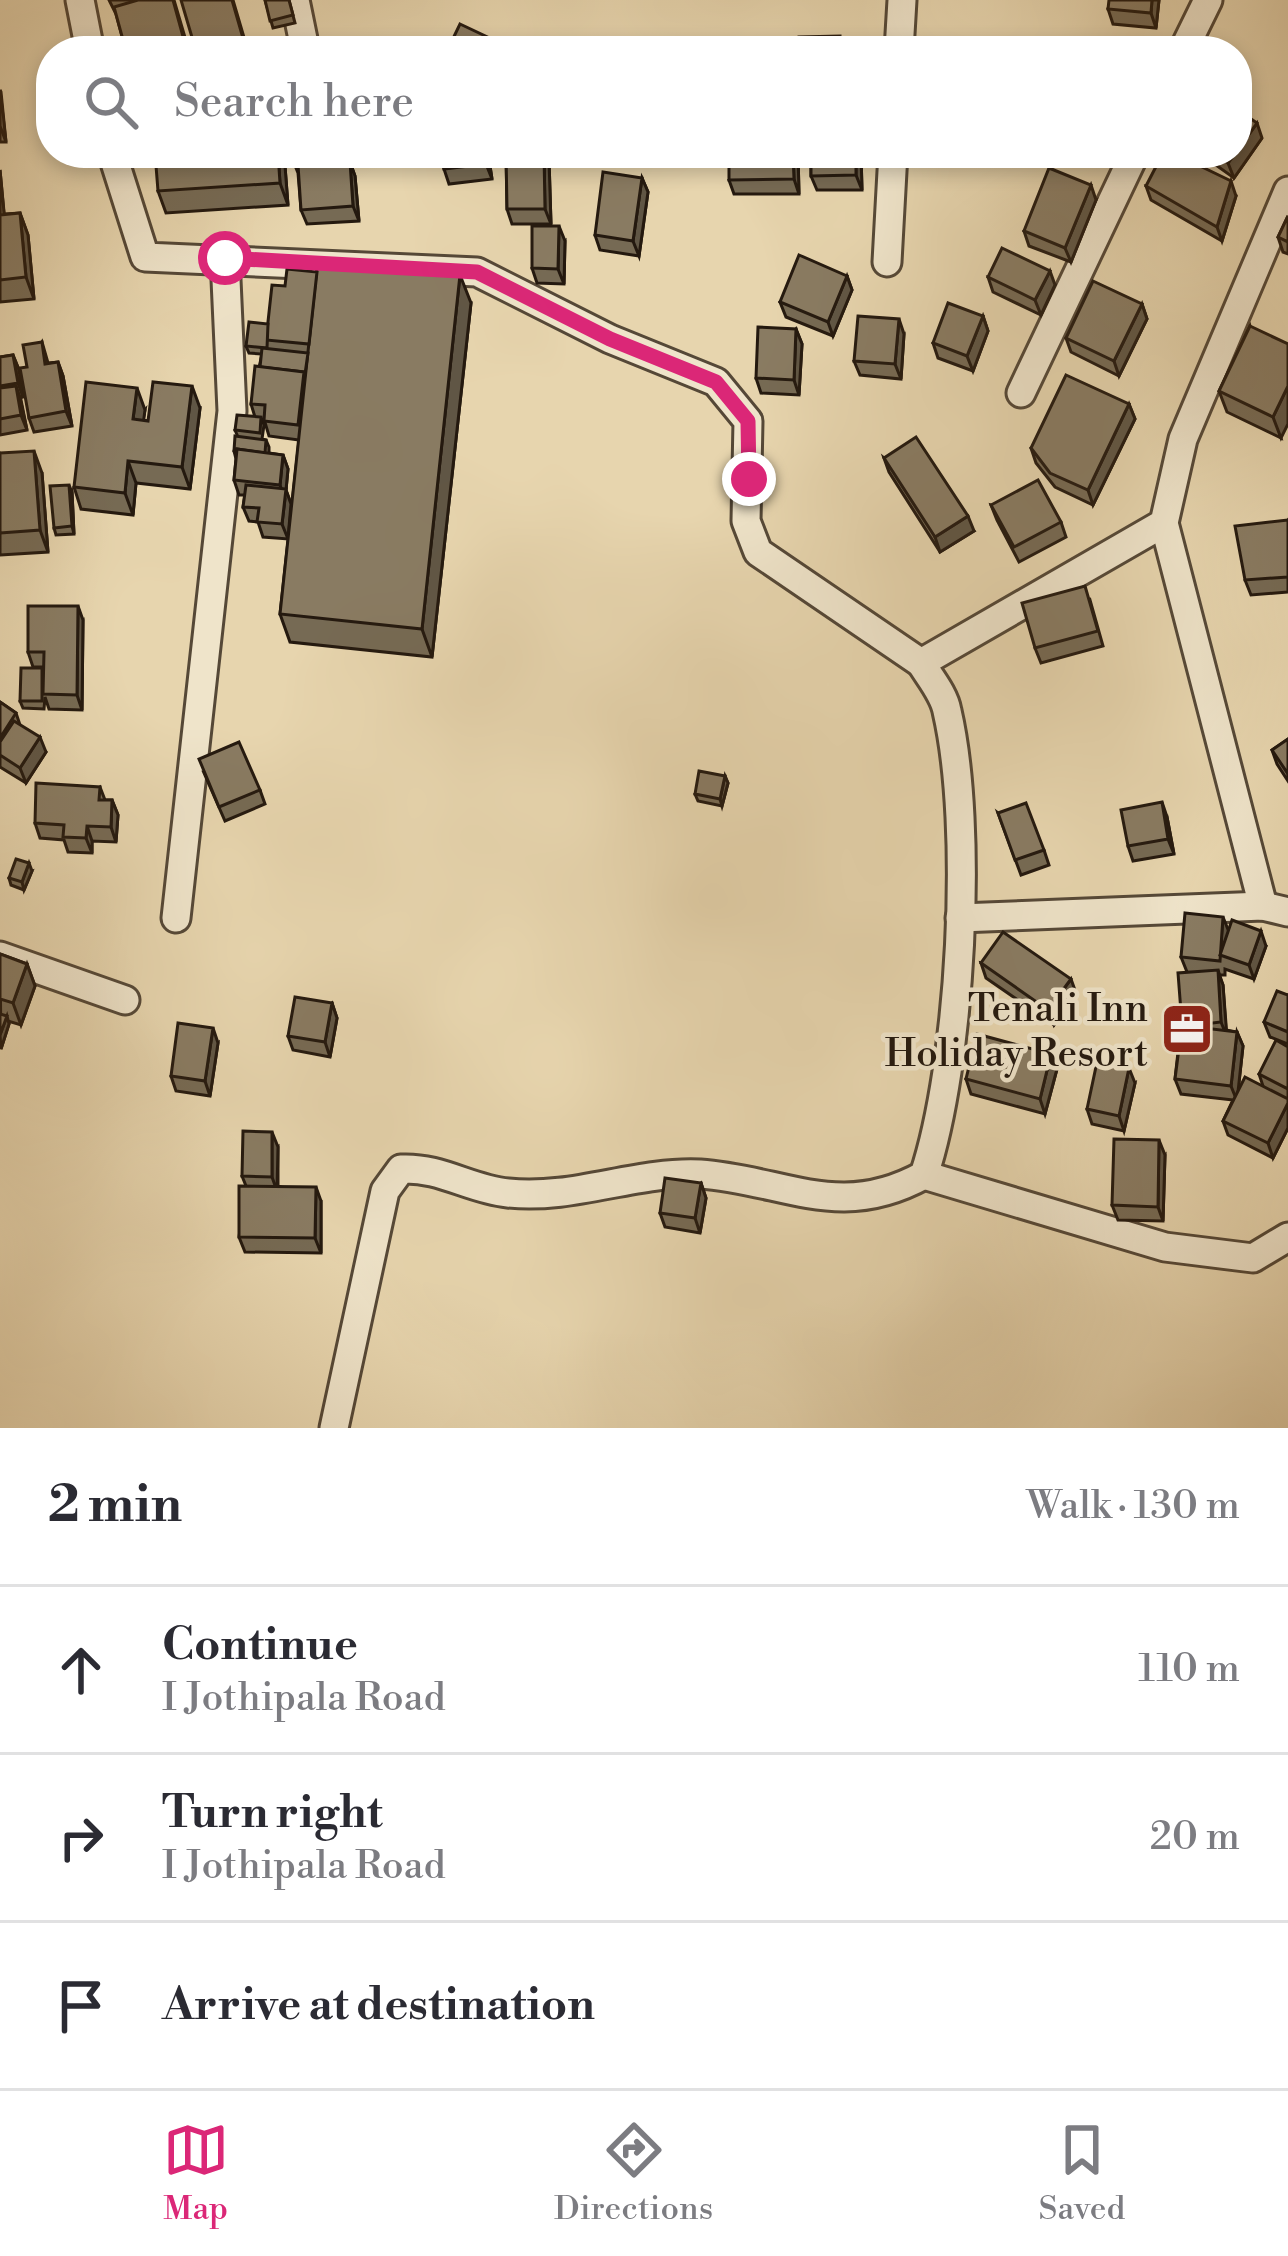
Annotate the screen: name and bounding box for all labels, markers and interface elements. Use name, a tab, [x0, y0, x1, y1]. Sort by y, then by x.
search box	[36, 36, 1252, 168]
icon: search	[78, 69, 144, 135]
text: Search here	[174, 74, 414, 131]
route start	[198, 231, 252, 285]
route end	[722, 452, 776, 506]
place label: Tenali Inn Holiday Resort	[885, 985, 1148, 1079]
office icon: Tenali Inn Holiday Resort	[1159, 1001, 1215, 1057]
text: 2 min	[48, 1474, 182, 1538]
text: Walk · 130 m	[1027, 1482, 1240, 1531]
text: Continue	[162, 1617, 358, 1674]
icon: ahead	[48, 1637, 114, 1703]
text: 110 m	[1138, 1645, 1240, 1694]
text: I Jothipala Road	[162, 1674, 446, 1723]
text: Turn right	[162, 1785, 383, 1842]
icon: right	[48, 1805, 114, 1871]
text: 20 m	[1150, 1813, 1240, 1862]
text: I Jothipala Road	[162, 1842, 446, 1891]
icon: arrive	[48, 1973, 114, 2039]
text: Arrive at destination	[162, 1977, 595, 2034]
tab: Map	[163, 2117, 229, 2230]
tab: Directions	[554, 2117, 713, 2230]
tab: Saved	[1039, 2117, 1125, 2230]

